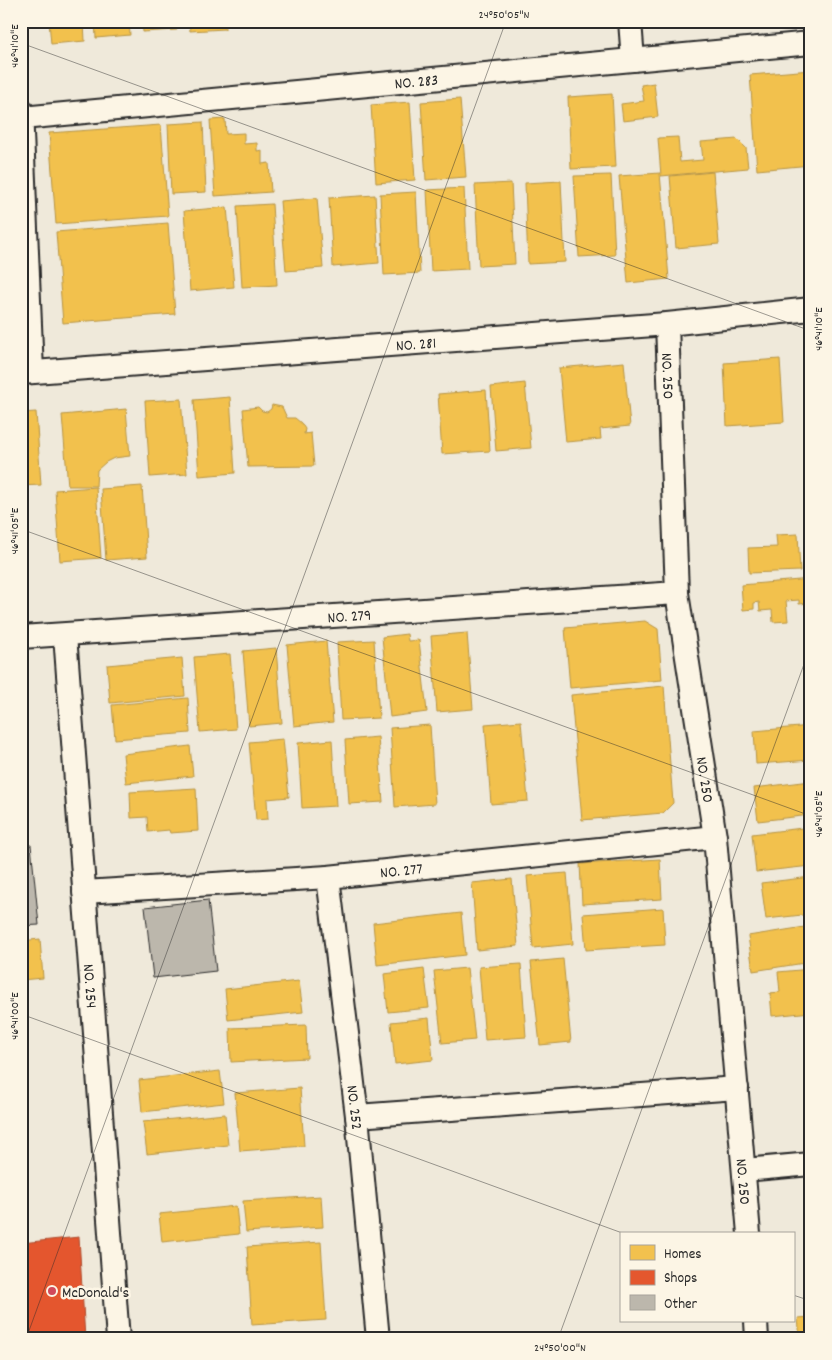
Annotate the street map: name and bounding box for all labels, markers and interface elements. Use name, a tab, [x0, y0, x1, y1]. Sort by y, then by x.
text: 24°50'05"N	[479, 7, 529, 24]
text: 46°41'10"E	[7, 24, 24, 68]
street label: NO. 283	[393, 69, 439, 97]
text: 46°41'10"E	[811, 307, 828, 351]
street label: NO. 281	[395, 333, 437, 359]
street label: NO. 250	[654, 352, 679, 400]
text: 46°41'05"E	[7, 507, 24, 554]
street label: NO. 279	[327, 605, 372, 630]
street label: NO. 250	[689, 755, 719, 805]
text: 46°41'05"E	[811, 790, 828, 837]
street label: NO. 277	[379, 858, 424, 886]
street label: NO. 254	[76, 963, 102, 1009]
text: 46°41'00"E	[7, 992, 24, 1040]
street label: NO. 252	[339, 1084, 367, 1131]
street label: NO. 250	[729, 1158, 755, 1206]
legend	[620, 1232, 794, 1322]
text: Homes	[664, 1244, 702, 1266]
text: Shops	[664, 1268, 697, 1290]
place label: McDonald's	[62, 1282, 130, 1305]
marker: McDonald's	[46, 1285, 58, 1297]
text: Other	[664, 1294, 698, 1316]
text: 24°50'00"N	[534, 1340, 586, 1357]

